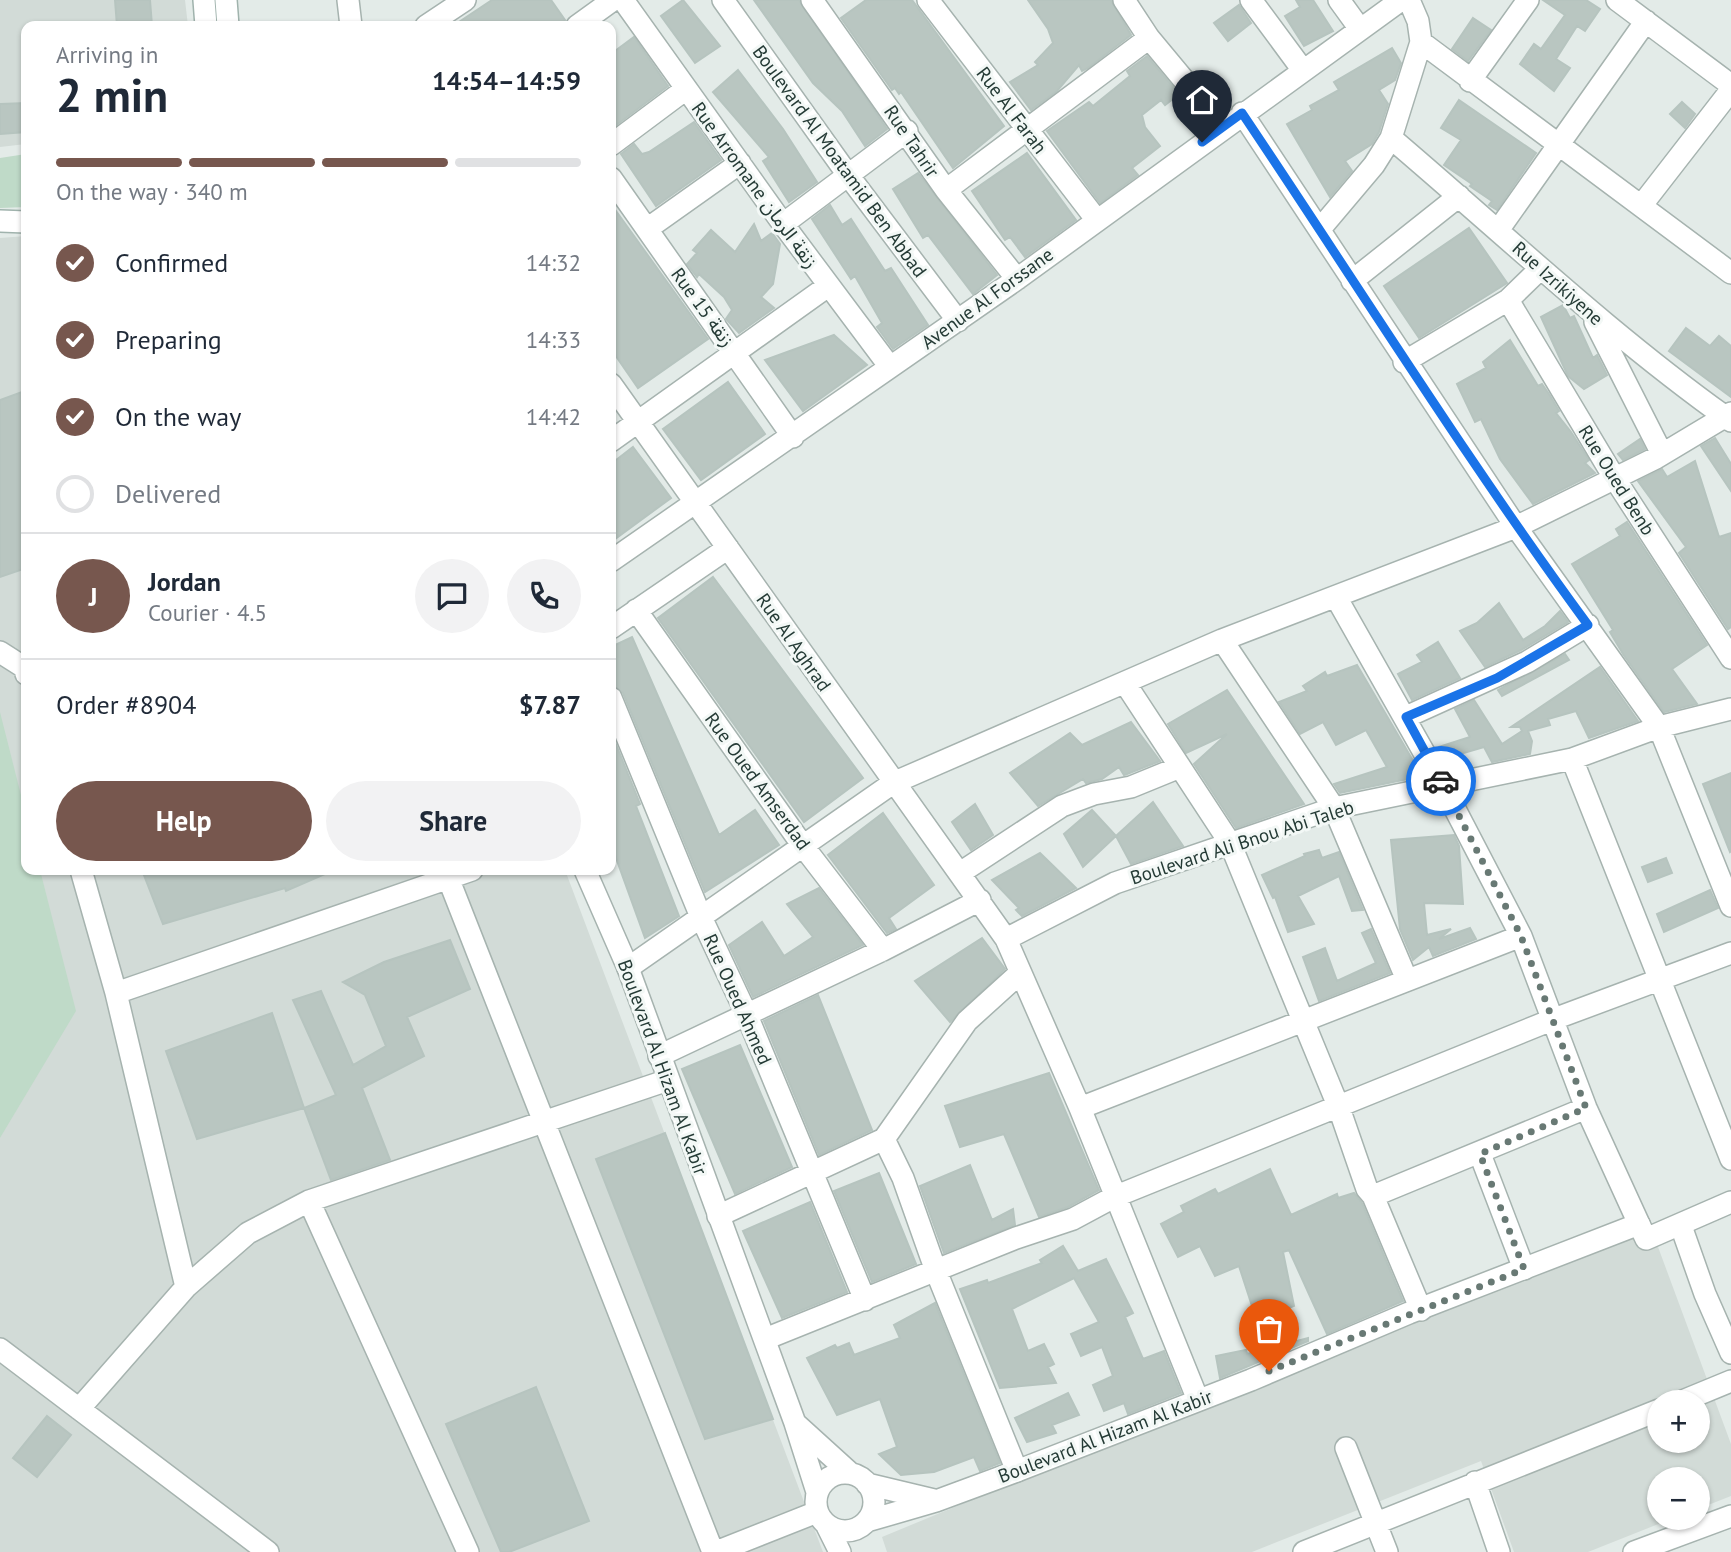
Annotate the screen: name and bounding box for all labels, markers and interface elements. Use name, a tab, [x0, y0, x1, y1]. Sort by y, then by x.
text: Arriving in	[56, 40, 158, 69]
street label: Boulevard Al Moatamid Ben Abbad	[748, 40, 932, 282]
street label: Rue Al Farah	[972, 62, 1052, 158]
text: 14:54–14:59	[432, 64, 581, 97]
text: 2 min	[56, 65, 168, 125]
pin	[1172, 70, 1232, 142]
icon: home	[1183, 81, 1221, 119]
street label: Rue Arromane زنقة الرمان	[687, 97, 823, 273]
street label: Rue Tahrir	[879, 100, 945, 182]
text: On the way · 340 m	[56, 177, 248, 206]
street label: Rue Izrikiyene	[1508, 236, 1608, 330]
street label: Avenue Al Forssane	[916, 242, 1058, 354]
icon: check	[56, 244, 94, 282]
text: Confirmed	[115, 246, 228, 279]
text: 14:32	[526, 248, 581, 277]
street label: Rue 15 زنقة	[666, 263, 740, 351]
icon: check	[56, 321, 94, 359]
text: Preparing	[115, 323, 222, 356]
text: 14:33	[526, 325, 581, 354]
icon: check	[56, 398, 94, 436]
text: On the way	[115, 400, 241, 433]
text: 14:42	[526, 402, 581, 431]
street label: Rue Oued Benb	[1574, 420, 1660, 540]
text: Delivered	[115, 477, 221, 510]
button: chat	[415, 559, 489, 633]
button: phone	[507, 559, 581, 633]
text: Jordan	[148, 565, 221, 598]
text: J	[89, 580, 97, 613]
street label: Rue Al Aghrad	[751, 588, 837, 696]
text: Courier · 4.5	[148, 598, 267, 627]
text: Order #8904	[56, 688, 196, 721]
text: $7.87	[519, 688, 581, 721]
street label: Rue Oued Amserdad	[700, 708, 816, 854]
courier	[1406, 746, 1476, 816]
icon: car	[1422, 762, 1460, 800]
button: Help	[56, 781, 312, 861]
button: Share	[326, 781, 581, 861]
street label: Boulevard Ali Bnou Abi Taleb	[1127, 794, 1357, 890]
street label: Rue Oued Ahmed	[698, 930, 778, 1068]
street label: Boulevard Al Hizam Al Kabir	[613, 956, 713, 1178]
pin	[1239, 1299, 1299, 1371]
icon: bag	[1250, 1310, 1288, 1348]
street label: Boulevard Al Hizam Al Kabir	[995, 1384, 1216, 1488]
map controls	[1647, 1390, 1710, 1530]
button: +	[1647, 1390, 1710, 1453]
button: −	[1647, 1467, 1710, 1530]

